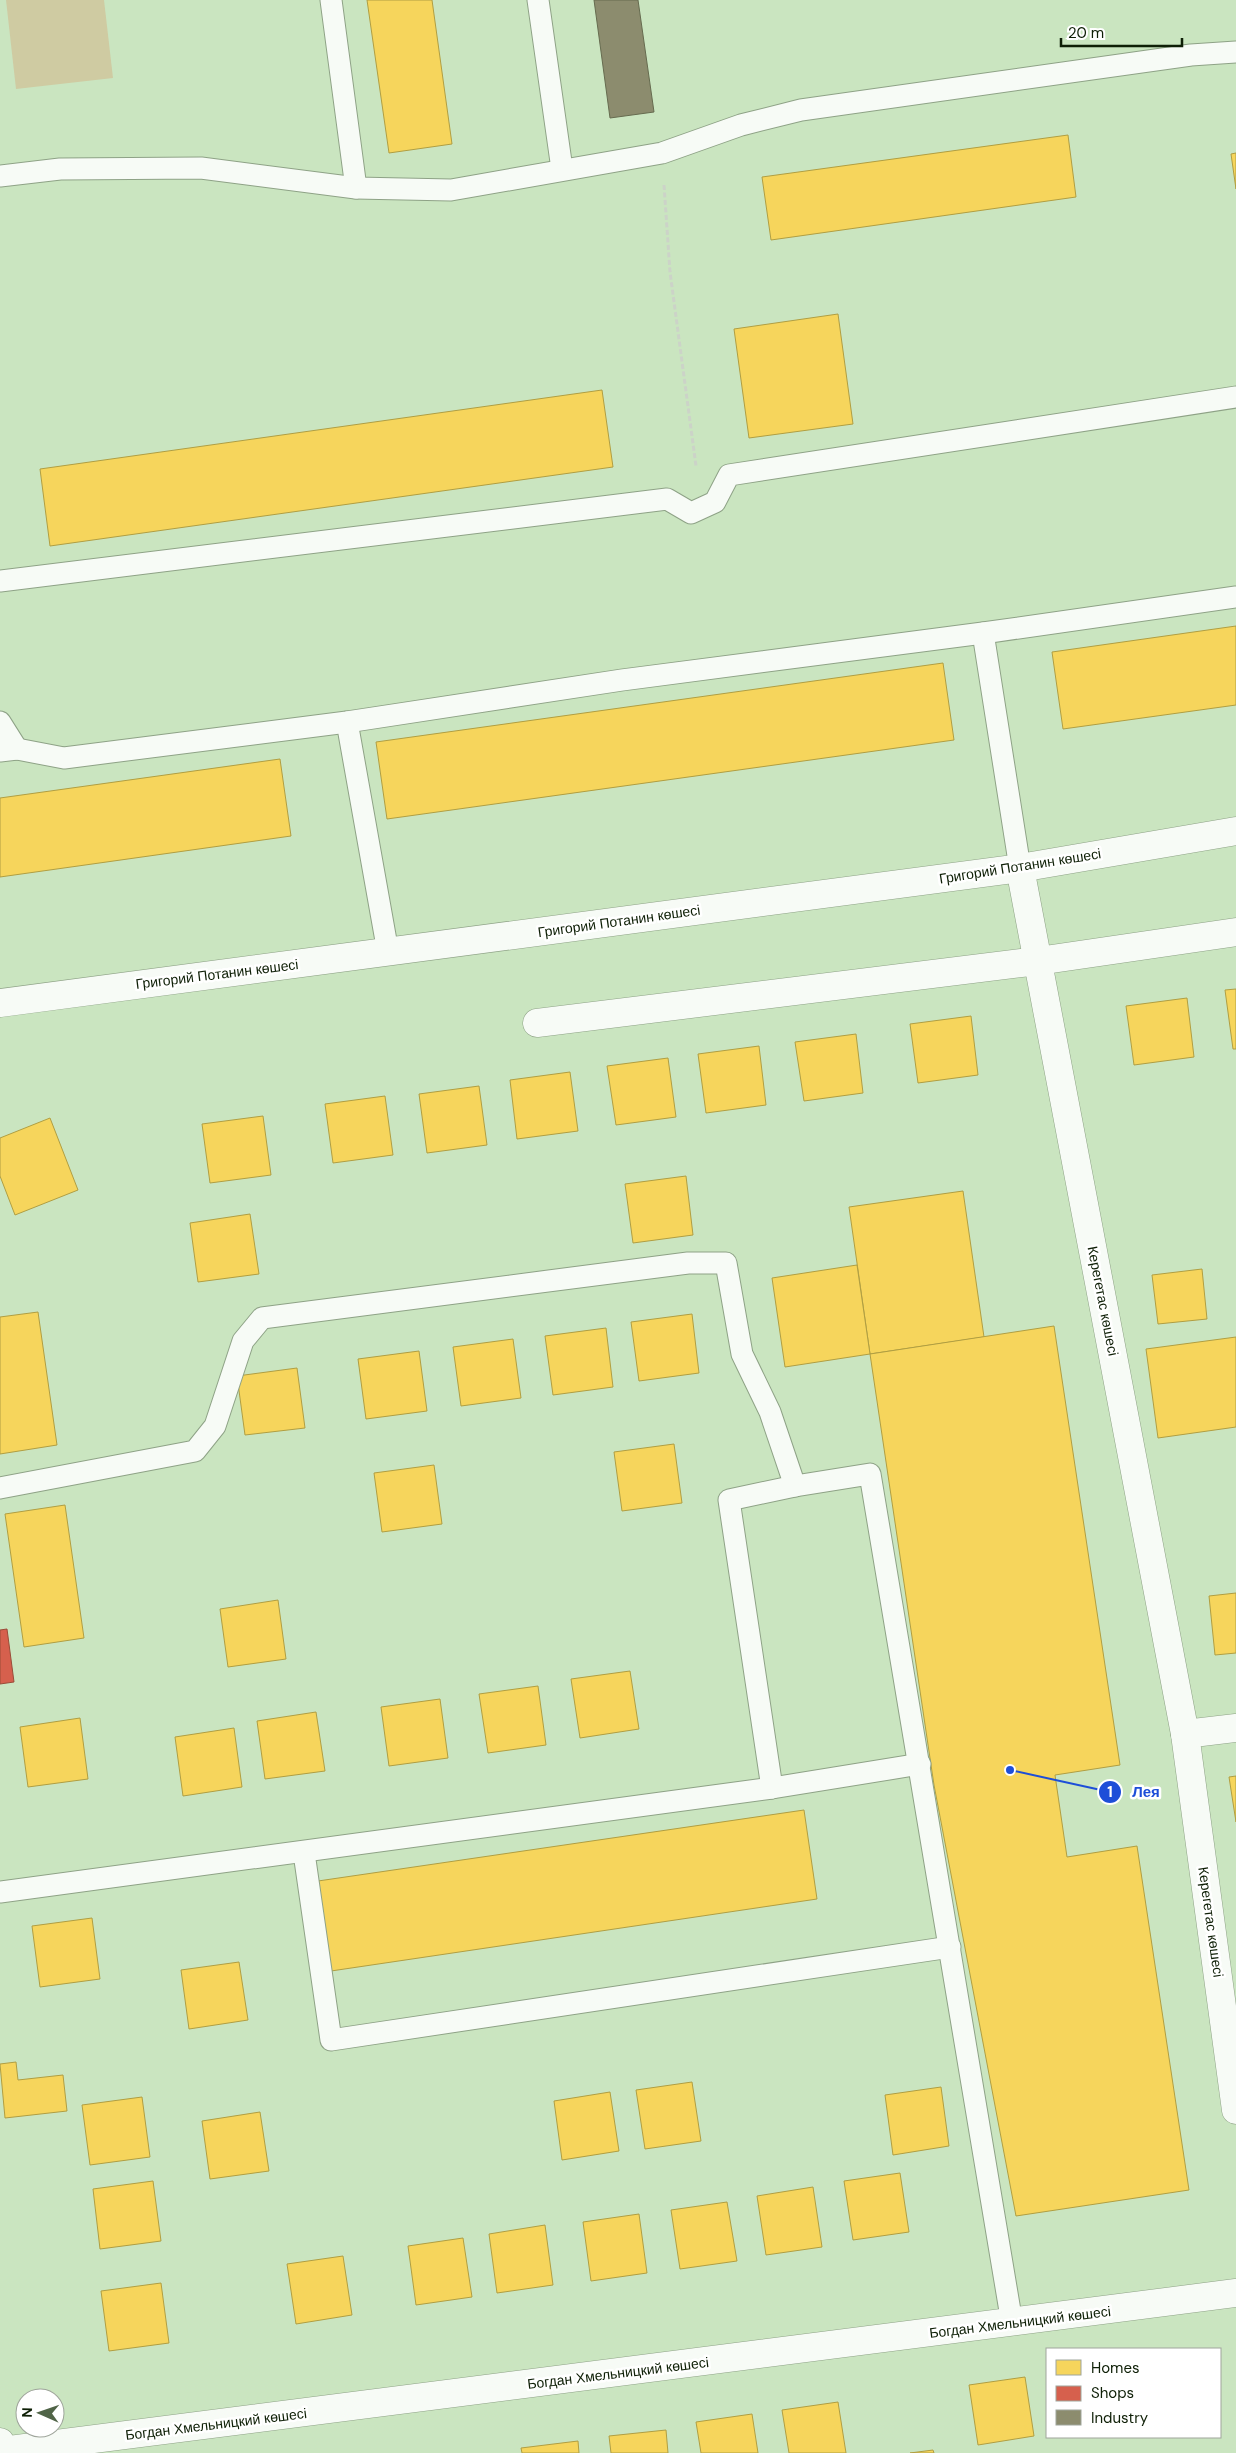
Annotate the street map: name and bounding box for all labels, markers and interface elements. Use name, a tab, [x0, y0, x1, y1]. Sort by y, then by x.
scale bar	[1061, 15, 1182, 47]
text: 20 m	[1068, 23, 1104, 43]
street label: Григорий Потанин көшесі	[938, 844, 1102, 888]
street label: Григорий Потанин көшесі	[537, 901, 701, 941]
street label: Григорий Потанин көшесі	[135, 955, 299, 993]
street label: Керегетас көшесі	[1084, 1245, 1122, 1357]
callout: Лея	[1097, 1777, 1170, 1807]
text: 1	[1107, 1782, 1113, 1802]
text: Лея	[1132, 1782, 1160, 1802]
street label: Керегетас көшесі	[1194, 1866, 1228, 1978]
street label: Богдан Хмельницкий көшесі	[928, 2302, 1112, 2342]
legend	[1046, 2348, 1221, 2438]
street label: Богдан Хмельницкий көшесі	[526, 2353, 710, 2393]
text: Homes	[1091, 2358, 1140, 2378]
text: Shops	[1091, 2383, 1134, 2403]
north arrow	[15, 2388, 65, 2438]
street label: Богдан Хмельницкий көшесі	[124, 2404, 308, 2444]
text: N	[18, 2407, 36, 2418]
text: Industry	[1091, 2408, 1149, 2428]

